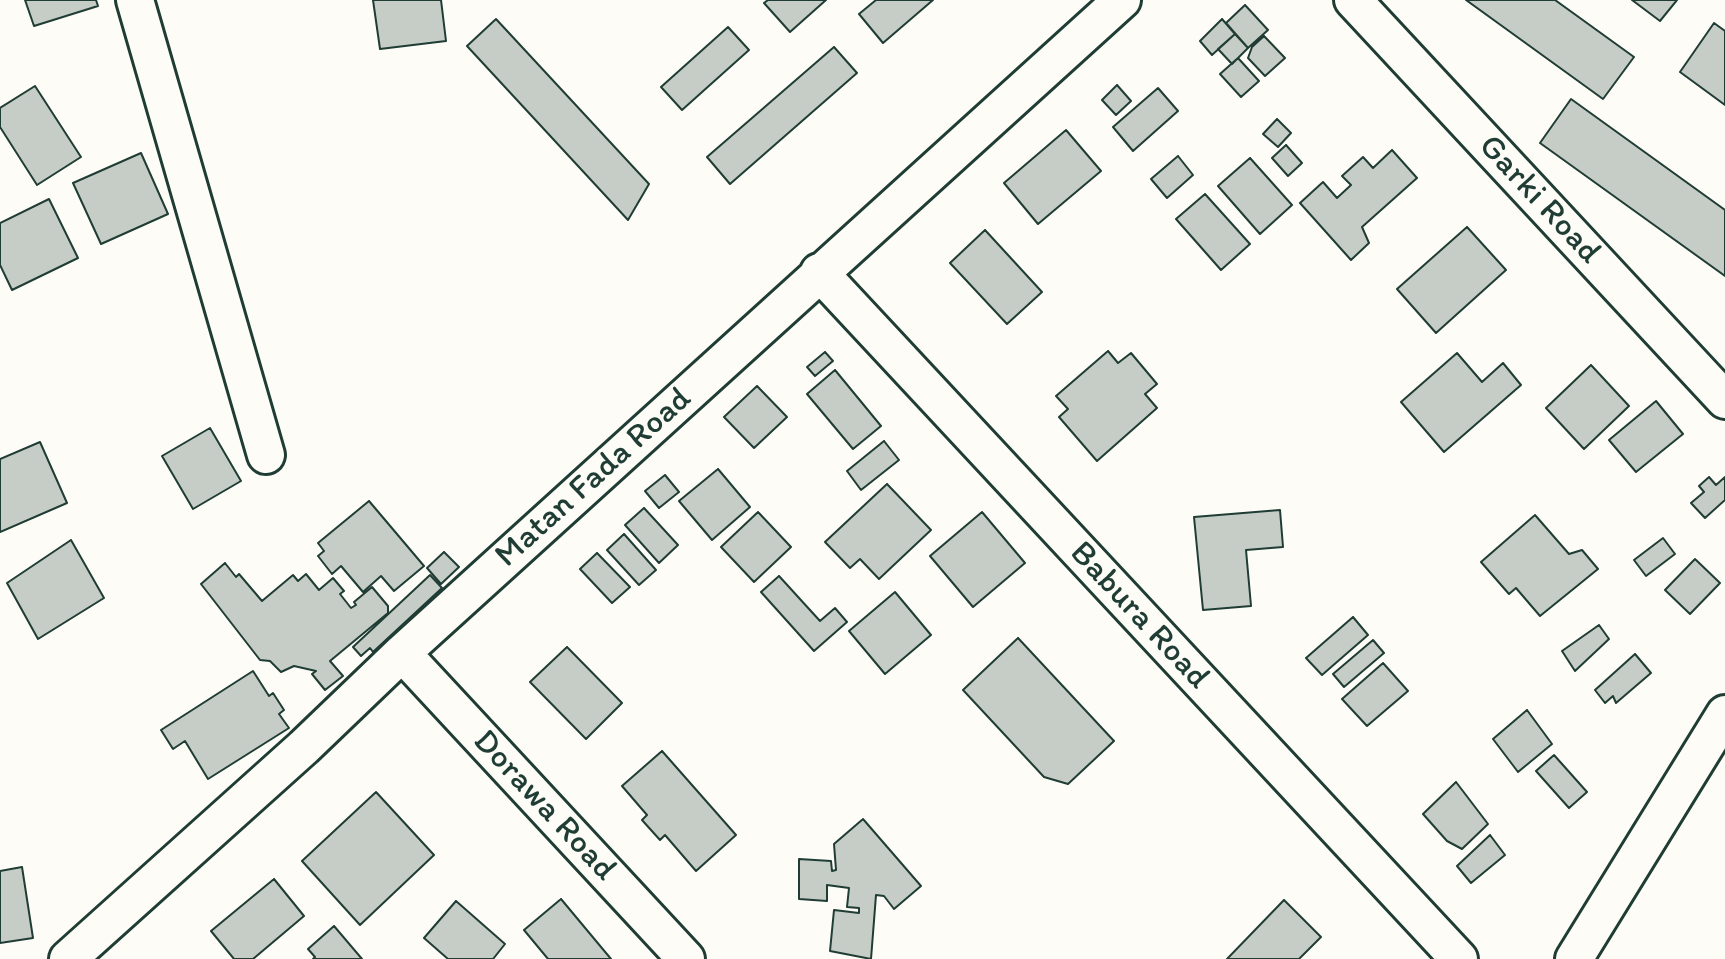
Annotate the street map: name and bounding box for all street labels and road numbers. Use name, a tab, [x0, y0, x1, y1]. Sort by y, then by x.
street label: Garki Road	[1469, 127, 1609, 273]
street label: Matan Fada Road	[487, 379, 701, 577]
street label: Babura Road	[1060, 534, 1218, 698]
street label: Dorawa Road	[464, 722, 624, 890]

